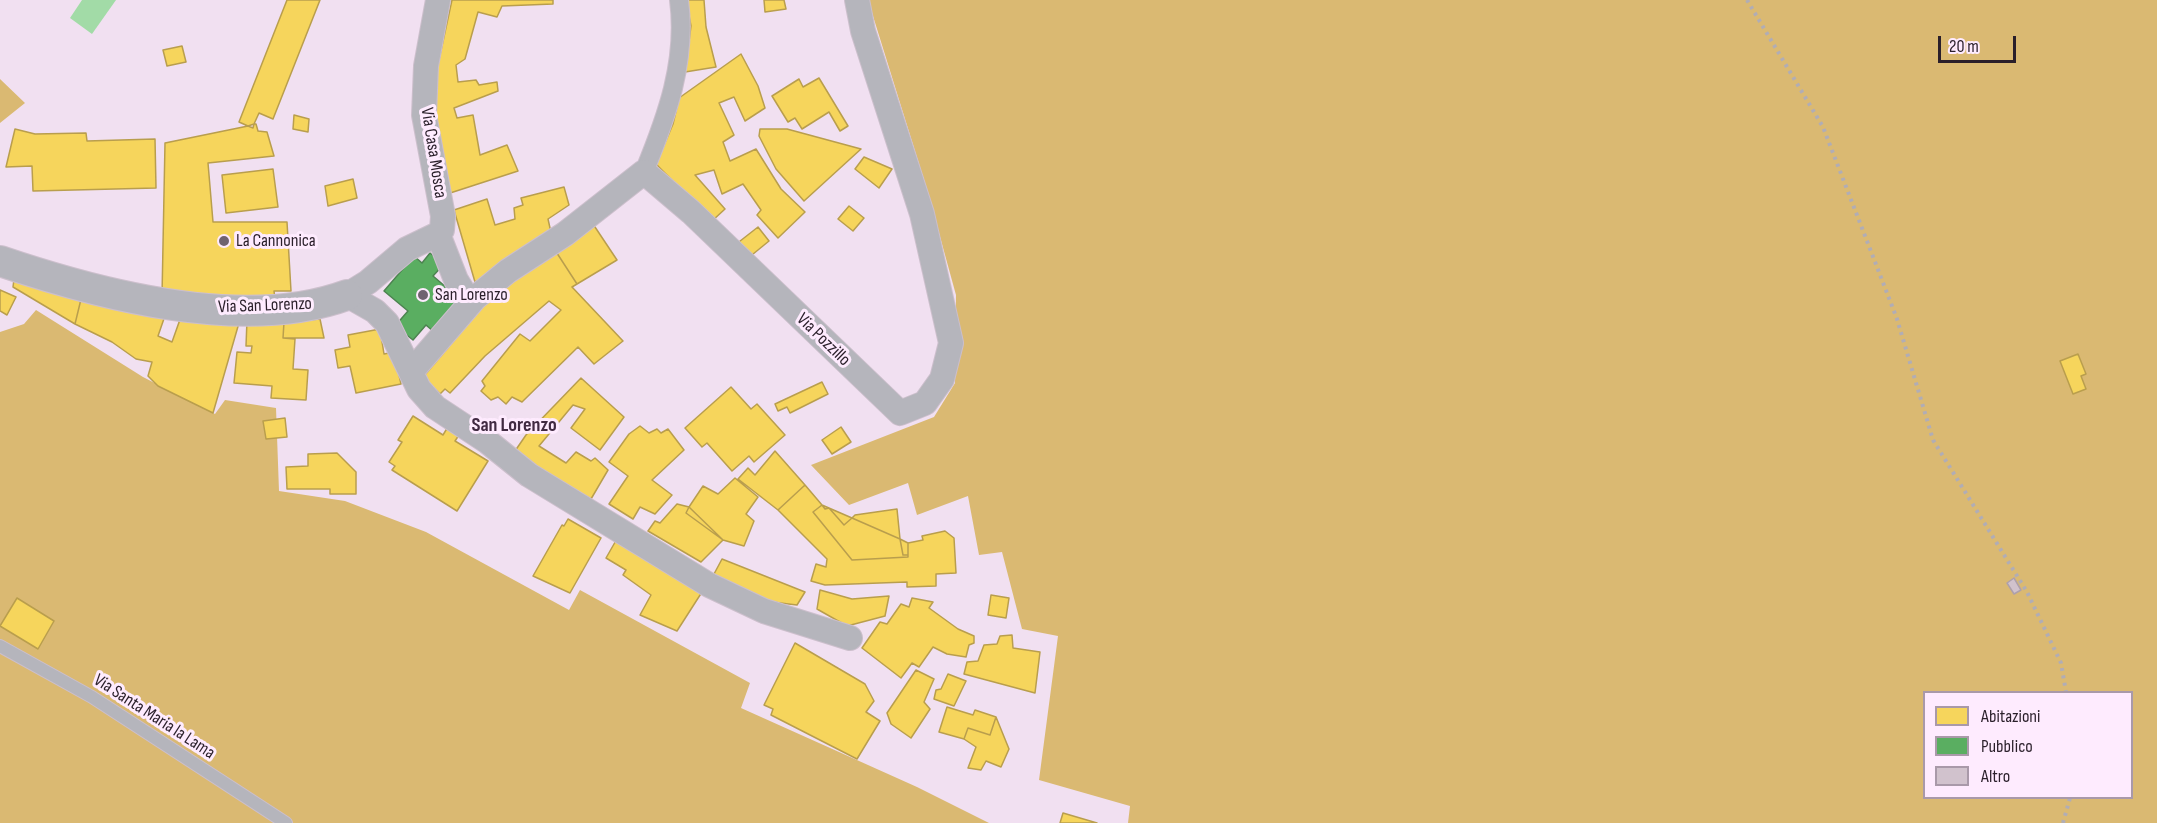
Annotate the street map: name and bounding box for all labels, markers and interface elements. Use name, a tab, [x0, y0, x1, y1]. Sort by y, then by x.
scale bar	[1941, 24, 2019, 62]
text: 20 m	[1949, 36, 1979, 57]
street label: Via Casa Mosca	[415, 106, 451, 200]
place label: La Cannonica	[236, 230, 316, 252]
marker: La Cannonica	[217, 234, 231, 248]
place label: San Lorenzo	[435, 284, 508, 306]
marker: San Lorenzo	[416, 288, 430, 302]
street label: Via San Lorenzo	[218, 294, 312, 318]
street label: Via Pozzillo	[792, 309, 854, 371]
district label: San Lorenzo	[471, 414, 557, 438]
street label: Via Santa Maria la Lama	[89, 670, 219, 764]
legend	[1923, 691, 2133, 799]
text: Abitazioni	[1981, 706, 2040, 727]
text: Pubblico	[1981, 736, 2033, 757]
text: Altro	[1981, 766, 2010, 787]

